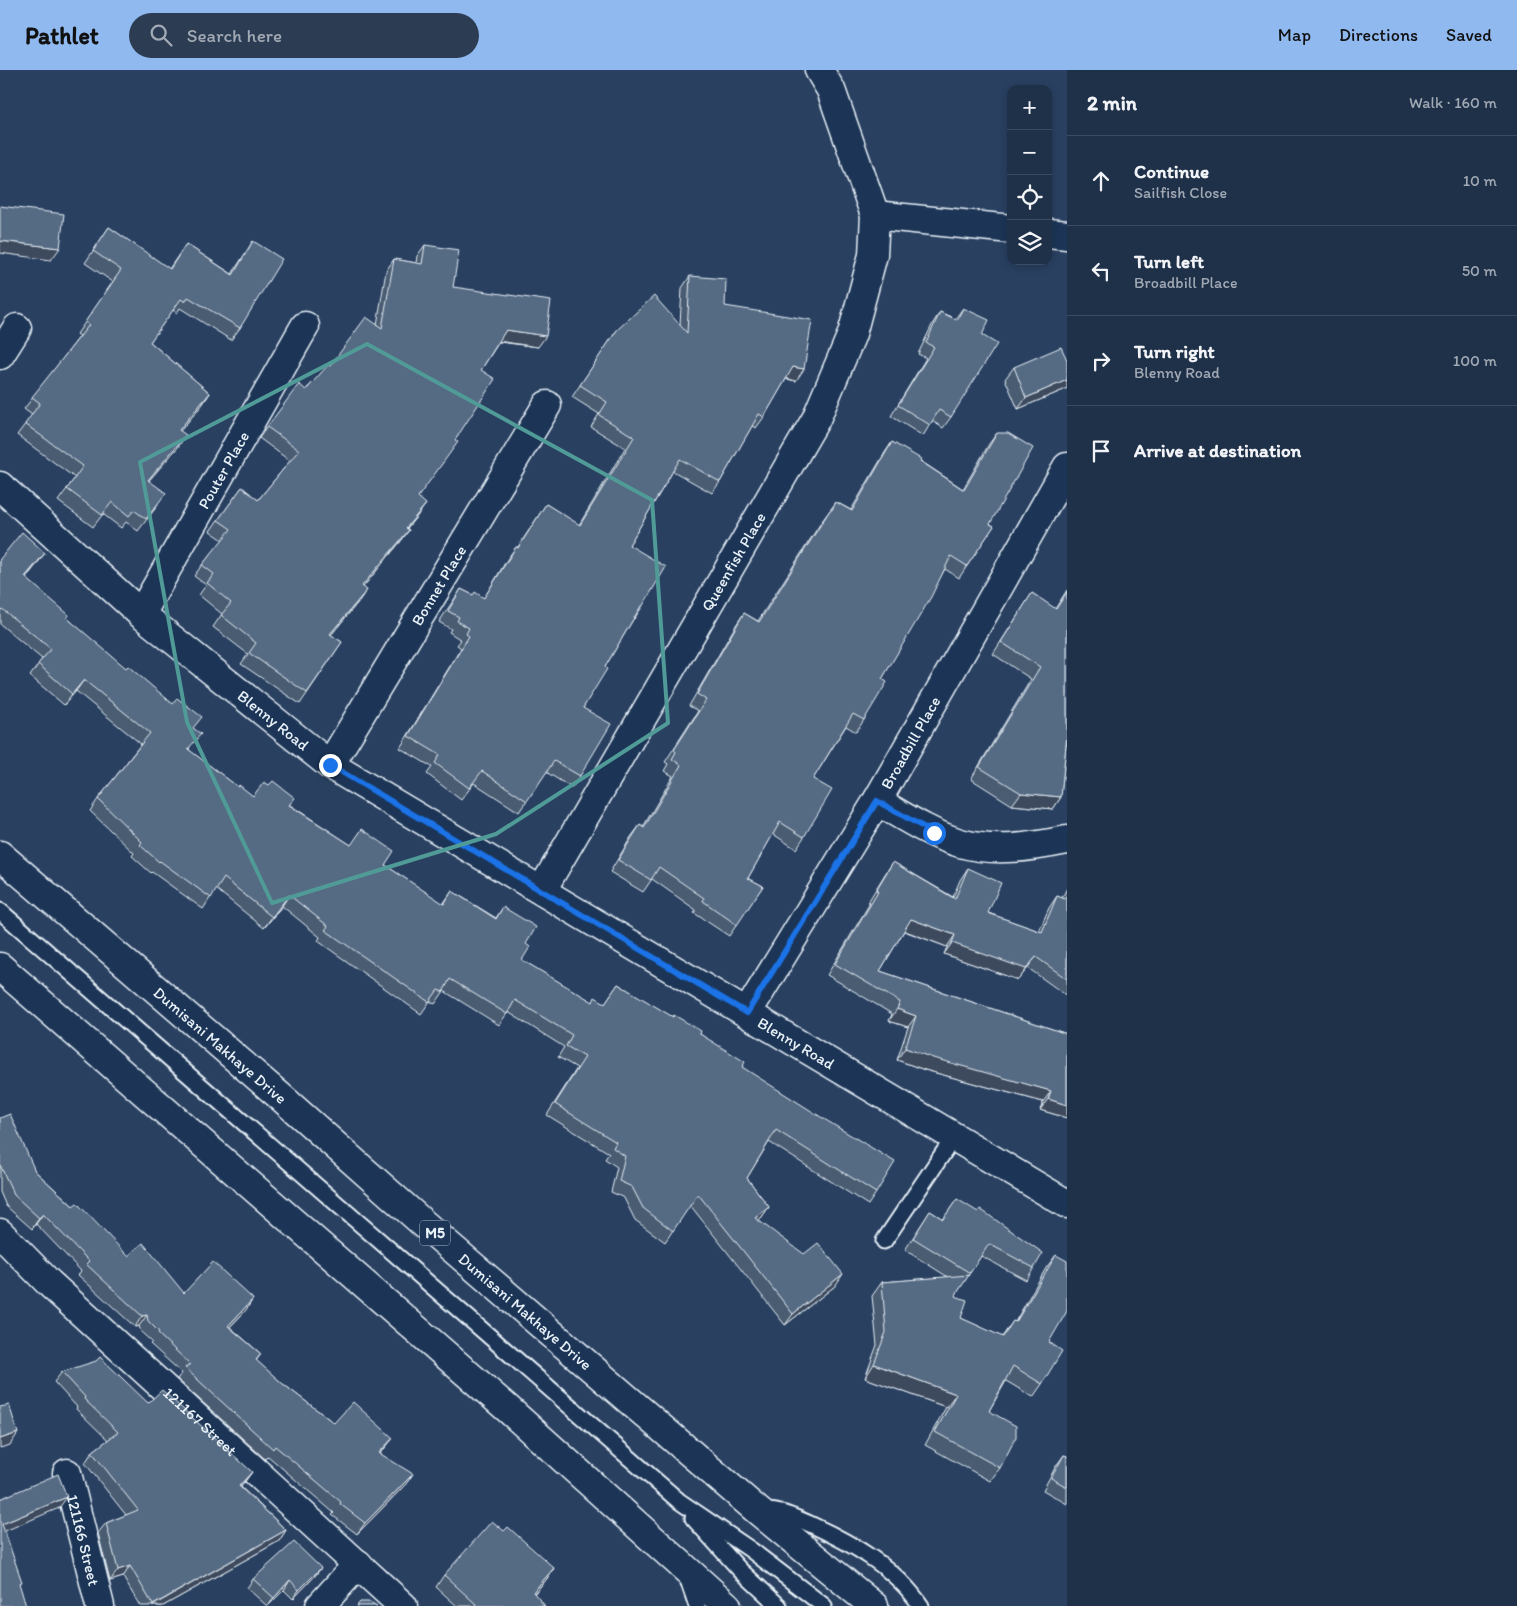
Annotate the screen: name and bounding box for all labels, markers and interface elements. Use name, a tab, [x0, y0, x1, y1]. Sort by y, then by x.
search box	[129, 13, 479, 58]
text: Pathlet	[25, 21, 99, 50]
icon: search	[147, 21, 175, 49]
text: Search here	[187, 24, 282, 47]
text: Map	[1278, 24, 1311, 46]
text: Directions	[1339, 24, 1418, 46]
text: Saved	[1446, 24, 1492, 46]
map controls	[1007, 85, 1052, 265]
button: +	[1007, 85, 1052, 130]
text: 2 min	[1087, 90, 1137, 115]
text: Walk · 160 m	[1409, 93, 1497, 112]
button: −	[1007, 130, 1052, 175]
text: Continue	[1134, 160, 1209, 183]
icon: ahead	[1087, 167, 1115, 195]
text: 10 m	[1463, 171, 1497, 190]
button: locate	[1007, 175, 1052, 220]
text: Sailfish Close	[1134, 183, 1227, 202]
button: layers	[1007, 220, 1052, 265]
text: Turn left	[1134, 250, 1204, 273]
icon: left	[1087, 257, 1115, 285]
text: 50 m	[1462, 261, 1497, 280]
text: Broadbill Place	[1134, 273, 1238, 292]
text: Turn right	[1134, 340, 1215, 363]
icon: right	[1087, 347, 1115, 375]
text: 100 m	[1453, 351, 1497, 370]
text: Blenny Road	[1134, 363, 1220, 382]
street label: Pouter Place	[194, 428, 253, 512]
icon: arrive	[1087, 437, 1115, 465]
text: Arrive at destination	[1134, 439, 1301, 462]
street label: Queenfish Place	[697, 509, 770, 615]
street label: Bonnet Place	[407, 542, 470, 629]
street label: Blenny Road	[234, 686, 313, 755]
street label: Broadbill Place	[877, 693, 945, 792]
route end	[319, 754, 342, 777]
route start	[923, 822, 946, 845]
street label: Dumisani Makhaye Drive	[150, 983, 291, 1108]
street label: Blenny Road	[754, 1013, 838, 1074]
road number: M5	[420, 1220, 450, 1246]
street label: Dumisani Makhaye Drive	[455, 1249, 596, 1374]
street label: 121167 Street	[159, 1383, 241, 1460]
street label: 121166 Street	[63, 1492, 104, 1588]

